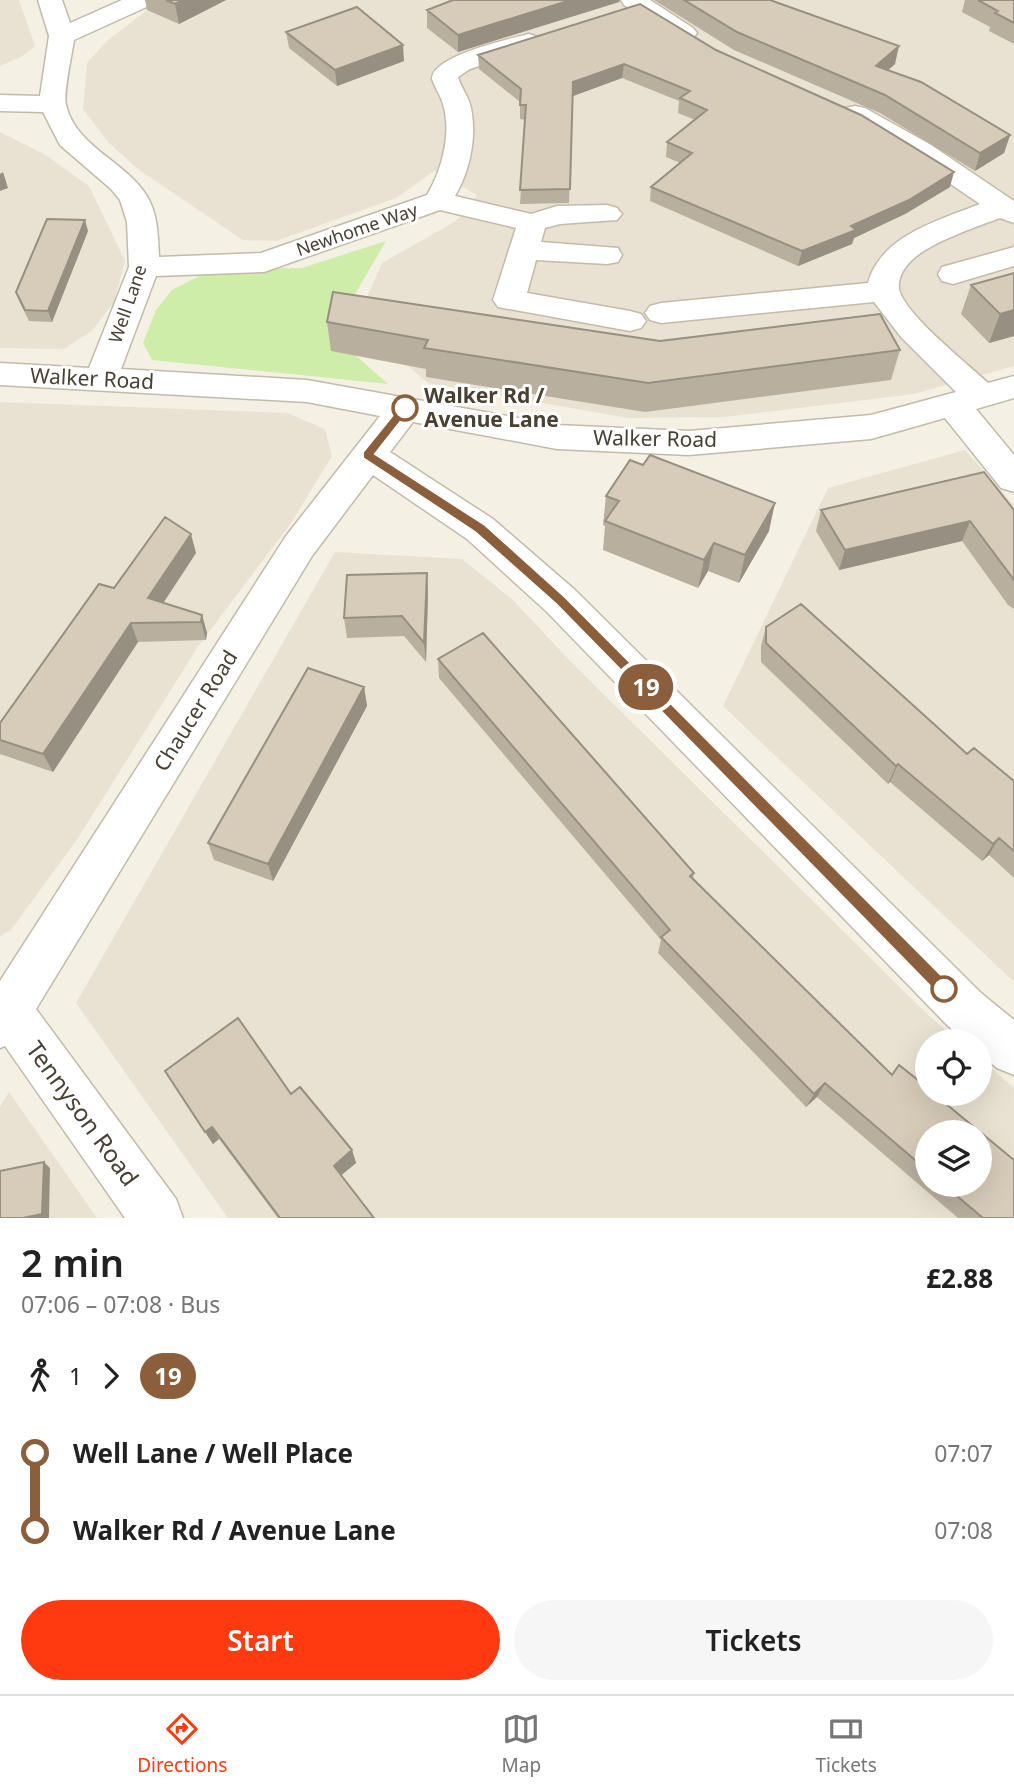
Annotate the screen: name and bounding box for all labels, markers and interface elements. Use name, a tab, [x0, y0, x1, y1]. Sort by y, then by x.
street label: Newhome Way	[293, 197, 421, 261]
street label: Well Lane	[102, 261, 152, 346]
street label: Walker Road	[29, 361, 155, 395]
place label: Walker Rd / Avenue Lane	[424, 381, 559, 433]
marker: Walker Rd / Avenue Lane	[392, 395, 418, 421]
street label: Walker Road	[593, 423, 717, 453]
street label: Chaucer Road	[147, 645, 243, 776]
line badge: 19	[614, 664, 678, 710]
text: 19	[632, 670, 660, 703]
unlabelled marker	[931, 976, 957, 1002]
map controls	[915, 1029, 992, 1197]
button: locate	[915, 1029, 992, 1106]
street label: Tennyson Road	[19, 1034, 147, 1192]
button: layers	[915, 1120, 992, 1197]
text: 2 min	[21, 1236, 124, 1288]
text: £2.88	[926, 1260, 993, 1296]
text: 07:06 – 07:08 · Bus	[21, 1288, 220, 1320]
icon: walk	[21, 1357, 59, 1395]
icon: forward	[92, 1357, 130, 1395]
text: 19	[154, 1359, 182, 1392]
text: 1	[69, 1360, 82, 1392]
text: Well Lane / Well Place	[73, 1435, 353, 1471]
text: 07:07	[934, 1437, 993, 1469]
text: Walker Rd / Avenue Lane	[73, 1512, 396, 1548]
text: 07:08	[934, 1514, 993, 1546]
button: Start	[21, 1600, 500, 1680]
button: Tickets	[514, 1600, 993, 1680]
tab: Directions	[137, 1710, 227, 1778]
tab: Map	[502, 1710, 541, 1778]
tab: Tickets	[815, 1710, 877, 1778]

